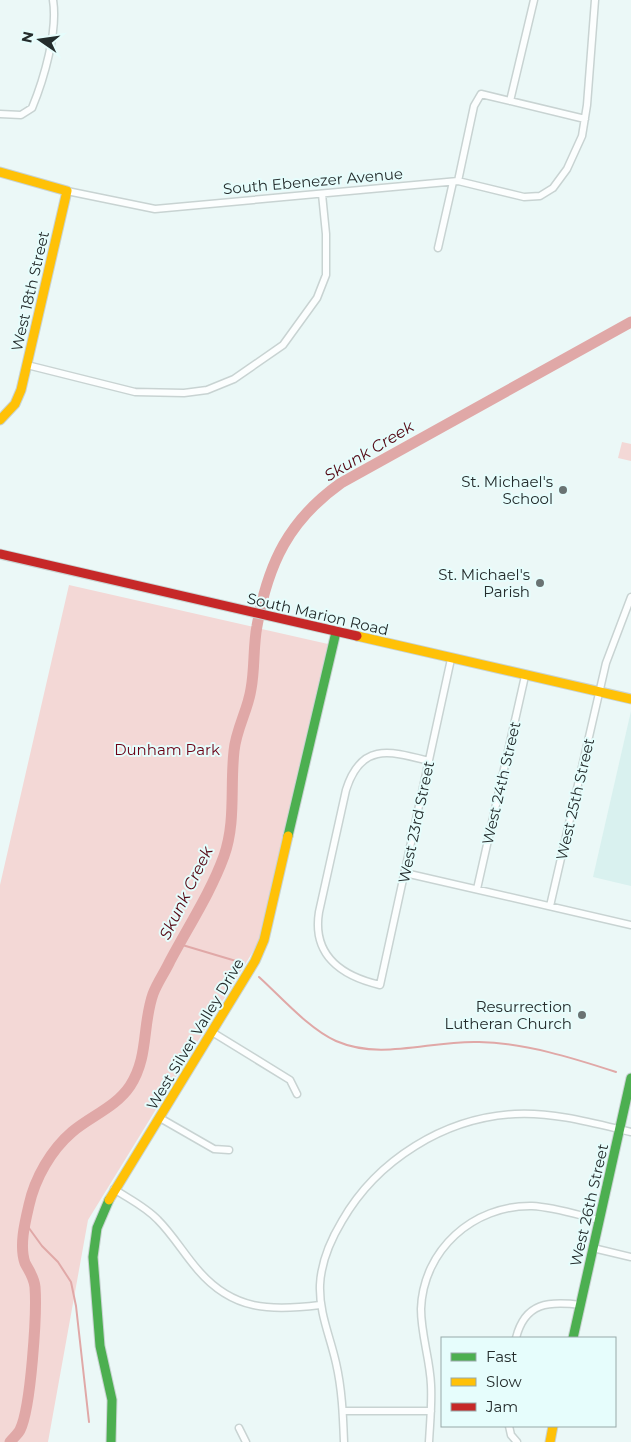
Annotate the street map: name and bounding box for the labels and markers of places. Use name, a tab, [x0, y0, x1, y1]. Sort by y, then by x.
place label: St. Michael's School	[461, 472, 553, 508]
marker: St. Michael's School	[557, 484, 569, 496]
place label: St. Michael's Parish	[438, 565, 530, 601]
marker: St. Michael's Parish	[534, 577, 546, 589]
place label: Resurrection Lutheran Church	[444, 997, 572, 1033]
marker: Resurrection Lutheran Church	[576, 1009, 588, 1021]

